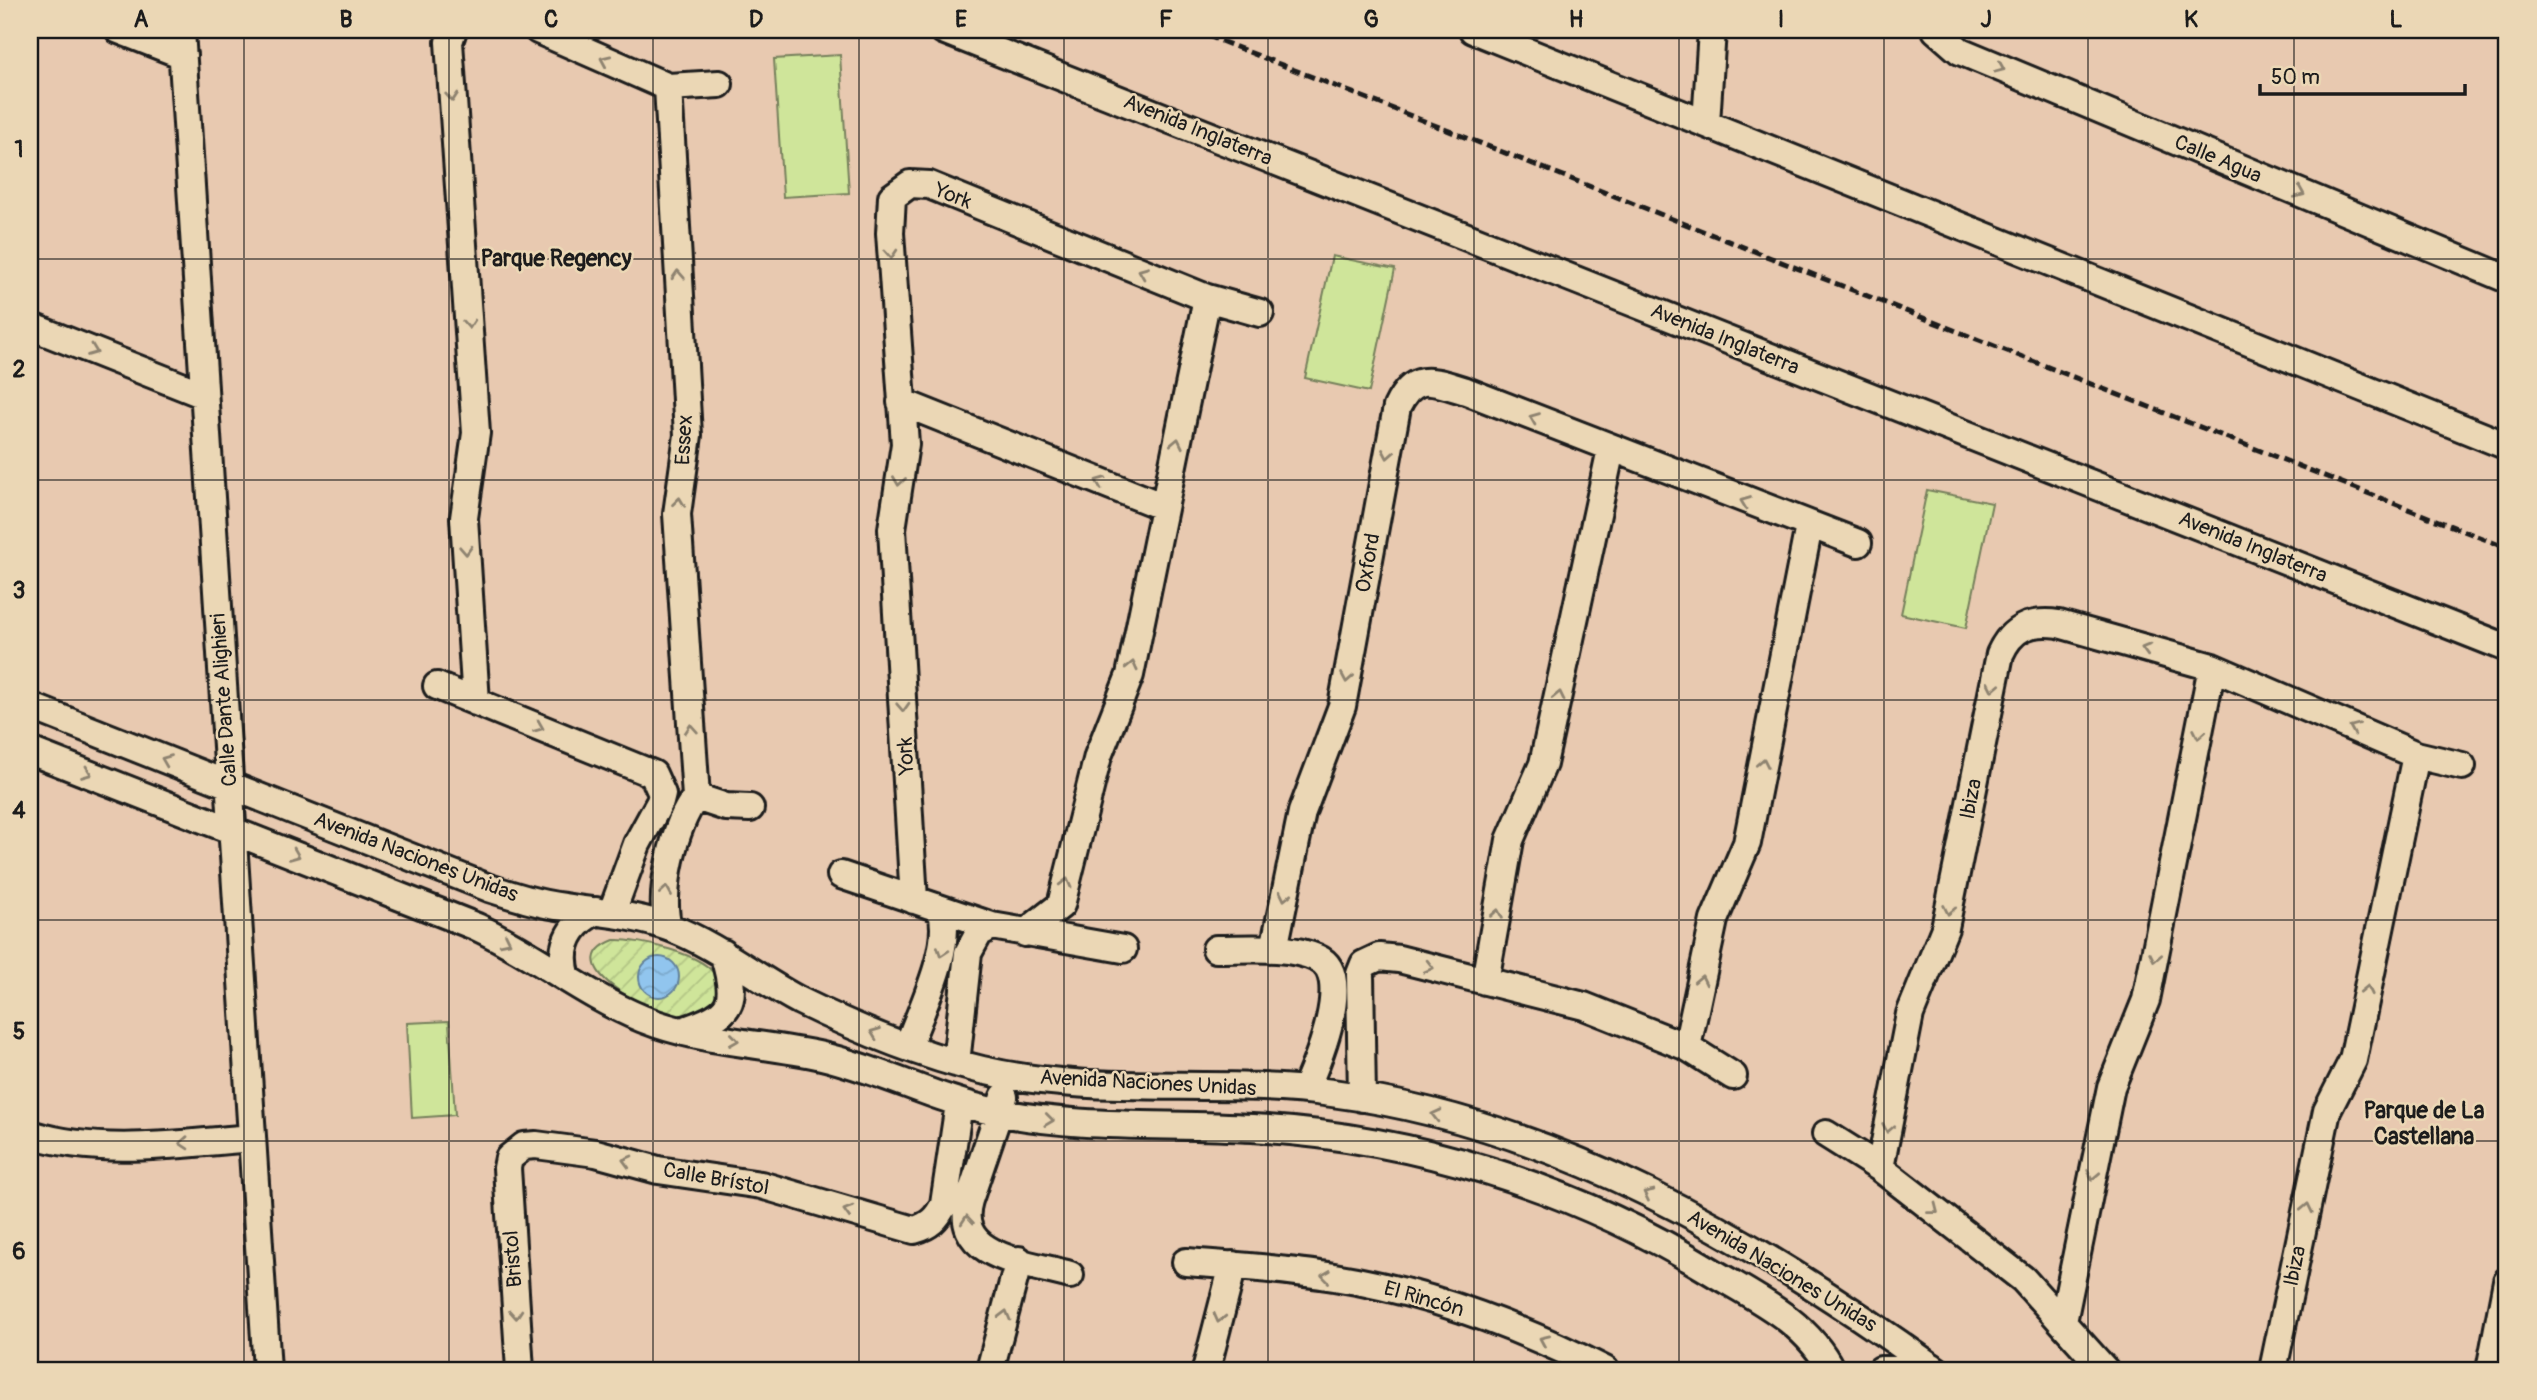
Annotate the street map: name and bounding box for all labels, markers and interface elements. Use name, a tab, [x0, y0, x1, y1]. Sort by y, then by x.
text: A	[134, 5, 149, 34]
text: B	[339, 5, 353, 34]
text: C	[544, 5, 558, 34]
text: D	[749, 5, 763, 34]
text: E	[955, 5, 967, 34]
text: F	[1159, 5, 1173, 34]
text: G	[1363, 5, 1379, 34]
text: H	[1569, 5, 1583, 34]
text: I	[1778, 5, 1784, 34]
text: J	[1980, 5, 1992, 34]
text: K	[2184, 5, 2198, 34]
text: L	[2390, 5, 2403, 34]
scale bar	[2260, 52, 2465, 96]
one-way arrow	[600, 54, 612, 68]
one-way arrow	[1992, 60, 2005, 74]
text: 50 m	[2271, 64, 2320, 91]
street label: Avenida Inglaterra	[1120, 88, 1276, 172]
one-way arrow	[445, 92, 460, 103]
street label: Calle Agua	[2170, 129, 2266, 189]
text: 1	[15, 135, 24, 164]
street label: York	[930, 176, 976, 215]
one-way arrow	[2293, 185, 2305, 199]
district label: Parque Regency	[481, 244, 632, 273]
one-way arrow	[883, 249, 898, 260]
one-way arrow	[1138, 267, 1150, 281]
one-way arrow	[671, 269, 686, 280]
street label: Avenida Inglaterra	[1647, 297, 1803, 381]
one-way arrow	[461, 319, 476, 330]
one-way arrow	[87, 342, 99, 356]
text: 2	[13, 355, 26, 384]
one-way arrow	[1528, 413, 1540, 427]
street label: Essex	[669, 414, 699, 466]
one-way arrow	[1169, 437, 1184, 449]
one-way arrow	[1382, 448, 1397, 460]
one-way arrow	[892, 475, 907, 486]
one-way arrow	[1095, 476, 1107, 490]
one-way arrow	[671, 496, 686, 508]
one-way arrow	[1740, 496, 1752, 510]
street label: Avenida Inglaterra	[2175, 505, 2331, 589]
street label: Oxford	[1350, 531, 1386, 595]
one-way arrow	[459, 545, 474, 556]
text: 3	[13, 576, 25, 605]
street label: Calle Dante Alighieri	[204, 612, 244, 787]
one-way arrow	[2141, 642, 2153, 657]
one-way arrow	[1123, 660, 1138, 672]
one-way arrow	[1340, 672, 1355, 684]
one-way arrow	[1986, 681, 2001, 693]
one-way arrow	[1550, 690, 1565, 702]
one-way arrow	[895, 702, 910, 713]
one-way arrow	[532, 719, 544, 733]
one-way arrow	[2348, 722, 2361, 736]
one-way arrow	[684, 723, 699, 734]
one-way arrow	[2192, 728, 2207, 740]
street label: York	[892, 736, 921, 777]
one-way arrow	[160, 754, 172, 768]
one-way arrow	[1755, 757, 1770, 769]
one-way arrow	[80, 765, 92, 779]
street label: Ibiza	[1954, 776, 1988, 822]
text: 4	[12, 796, 26, 825]
street label: Avenida Naciones Unidas	[310, 806, 523, 909]
one-way arrow	[289, 847, 301, 861]
one-way arrow	[1058, 877, 1072, 889]
one-way arrow	[659, 885, 674, 897]
one-way arrow	[1279, 890, 1294, 902]
one-way arrow	[1942, 904, 1957, 916]
one-way arrow	[1489, 908, 1504, 919]
one-way arrow	[499, 933, 511, 947]
one-way arrow	[935, 945, 950, 957]
one-way arrow	[2148, 951, 2163, 963]
one-way arrow	[1423, 958, 1435, 973]
one-way arrow	[1692, 974, 1707, 986]
one-way arrow	[2359, 984, 2374, 996]
text: 5	[13, 1017, 25, 1046]
one-way arrow	[870, 1028, 882, 1042]
one-way arrow	[728, 1033, 740, 1048]
street label: Avenida Naciones Unidas	[1039, 1064, 1257, 1102]
district label: Parque de La Castellana	[2364, 1096, 2485, 1151]
one-way arrow	[1430, 1109, 1442, 1123]
one-way arrow	[1043, 1112, 1054, 1127]
one-way arrow	[1881, 1122, 1896, 1134]
one-way arrow	[178, 1135, 189, 1150]
one-way arrow	[621, 1155, 633, 1169]
street label: Calle Brístol	[661, 1156, 771, 1202]
one-way arrow	[2086, 1169, 2101, 1181]
one-way arrow	[1643, 1188, 1656, 1202]
one-way arrow	[1926, 1201, 1938, 1214]
one-way arrow	[2299, 1202, 2314, 1214]
one-way arrow	[843, 1204, 855, 1219]
street label: Avenida Naciones Unidas	[1682, 1204, 1882, 1339]
one-way arrow	[960, 1214, 975, 1225]
street label: Bristol	[498, 1230, 528, 1288]
text: 6	[12, 1237, 26, 1266]
street label: Ibiza	[2278, 1243, 2312, 1289]
one-way arrow	[1320, 1268, 1332, 1283]
street label: El Rincón	[1381, 1275, 1467, 1323]
one-way arrow	[508, 1309, 523, 1320]
one-way arrow	[997, 1309, 1011, 1321]
one-way arrow	[1213, 1312, 1227, 1324]
one-way arrow	[1539, 1334, 1551, 1348]

